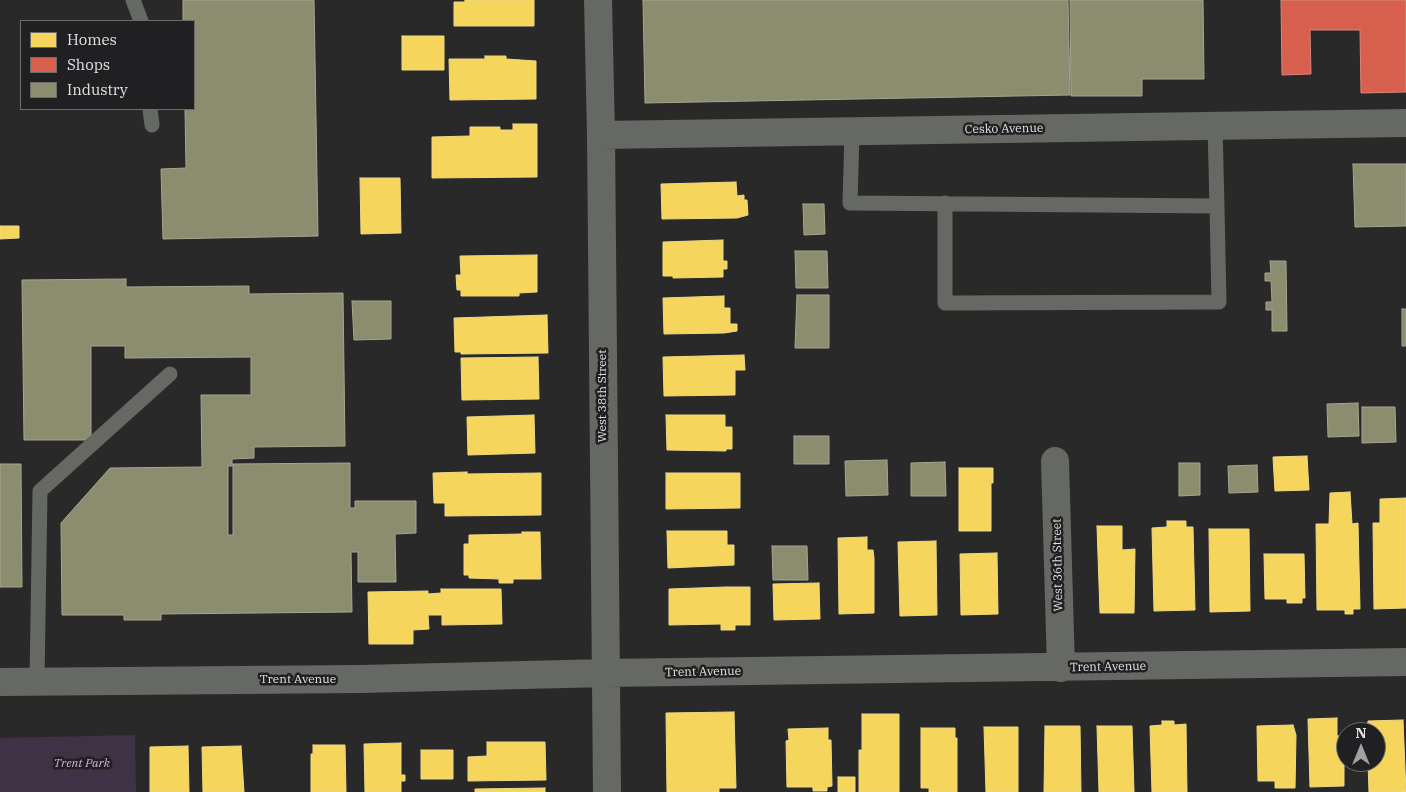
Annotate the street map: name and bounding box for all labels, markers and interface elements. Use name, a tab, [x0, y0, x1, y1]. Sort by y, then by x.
legend	[20, 20, 195, 110]
text: Homes	[67, 30, 117, 49]
text: Shops	[67, 55, 110, 74]
text: Industry	[67, 80, 128, 99]
street label: Cesko Avenue	[965, 121, 1043, 137]
street label: West 38th Street	[596, 350, 610, 442]
street label: West 36th Street	[1050, 518, 1066, 612]
street label: Trent Avenue	[1070, 659, 1146, 675]
street label: Trent Avenue	[665, 664, 741, 680]
street label: Trent Avenue	[260, 673, 336, 687]
north arrow	[1336, 722, 1386, 772]
text: N	[1355, 724, 1367, 742]
park label: Trent Park	[54, 757, 110, 771]

